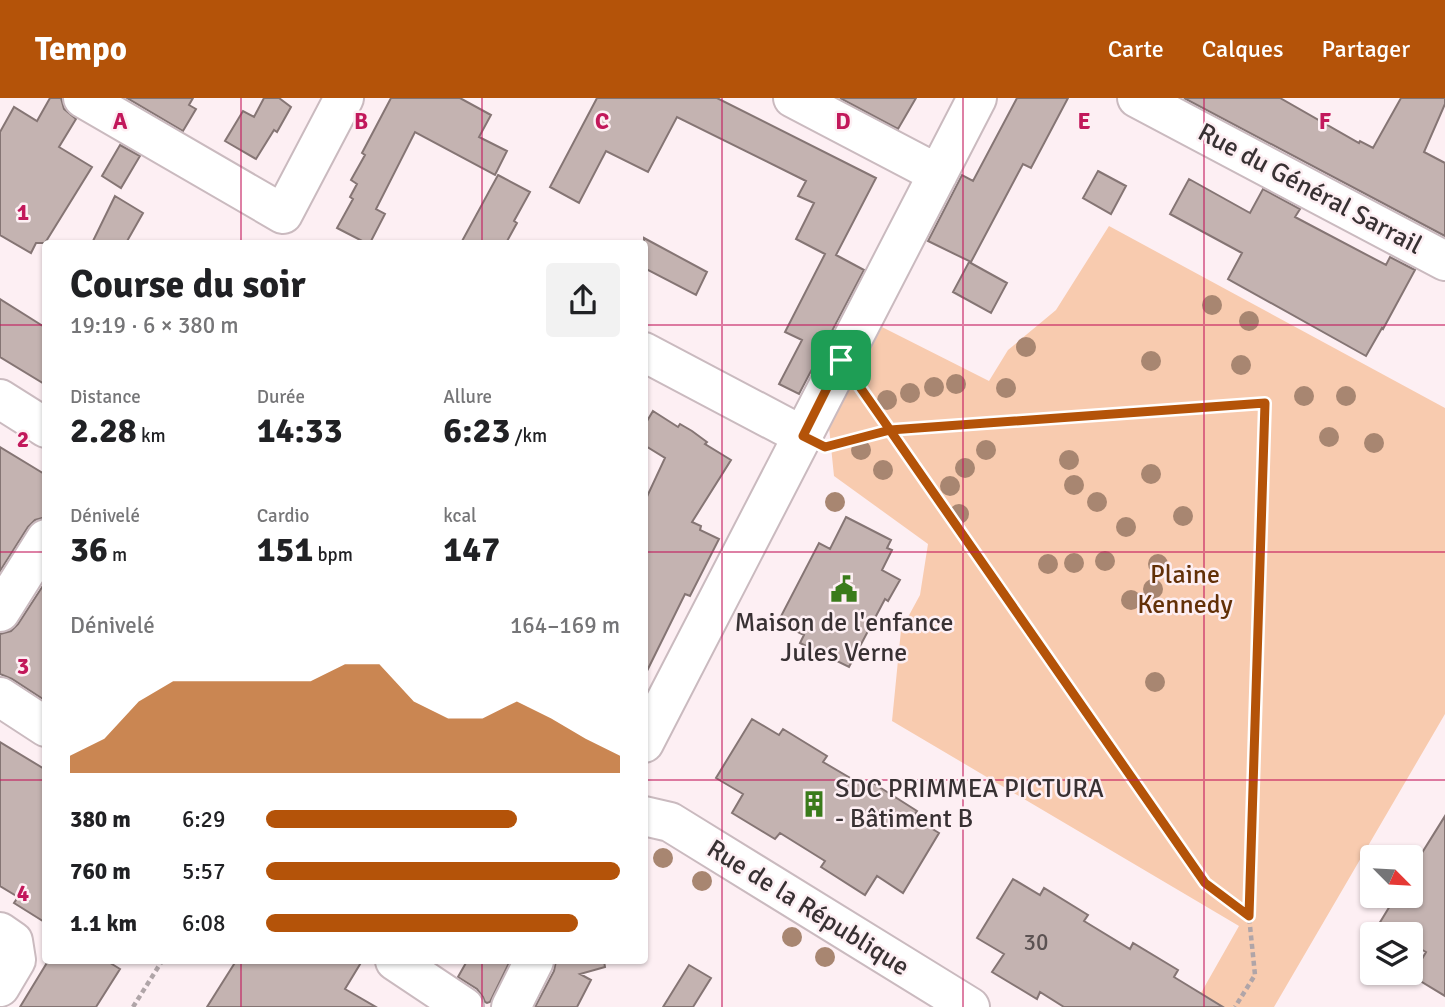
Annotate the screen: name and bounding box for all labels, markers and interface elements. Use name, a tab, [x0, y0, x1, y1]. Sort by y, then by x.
text: Tempo	[35, 29, 127, 70]
text: Carte	[1108, 34, 1164, 64]
text: Calques	[1202, 34, 1283, 64]
text: Partager	[1321, 34, 1410, 64]
text: A	[113, 107, 128, 136]
text: B	[354, 107, 368, 136]
text: C	[595, 107, 609, 136]
text: D	[835, 107, 851, 136]
text: E	[1077, 107, 1091, 136]
text: F	[1319, 107, 1331, 136]
street label: Rue du Général Sarrail	[1193, 116, 1427, 262]
text: 1	[17, 198, 29, 227]
text: Course du soir	[70, 261, 306, 308]
button: share	[546, 263, 620, 337]
text: 19:19 · 6 × 380 m	[70, 311, 239, 340]
pin	[811, 330, 871, 390]
icon: arrive	[822, 341, 860, 379]
text: Distance	[70, 385, 141, 409]
text: Durée	[257, 385, 305, 409]
text: Allure	[443, 385, 492, 409]
text: 2.28	[70, 409, 137, 452]
text: 14:33	[257, 409, 343, 452]
text: 6:23	[443, 409, 510, 452]
text: km	[137, 424, 166, 448]
text: /km	[510, 424, 547, 448]
text: 2	[17, 425, 29, 454]
text: Dénivelé	[70, 504, 140, 528]
text: Cardio	[257, 504, 309, 528]
text: kcal	[443, 504, 477, 528]
text: 36	[70, 528, 108, 571]
text: 151	[257, 528, 313, 571]
text: 147	[443, 528, 500, 571]
text: m	[108, 543, 127, 567]
text: bpm	[313, 543, 353, 567]
park label: Plaine Kennedy	[1137, 559, 1233, 621]
public building icon: Maison de l'enfance Jules Verne	[829, 574, 859, 604]
place label: Maison de l'enfance Jules Verne	[734, 607, 954, 669]
text: Dénivelé	[70, 611, 155, 640]
text: 164–169 m	[510, 611, 620, 640]
text: 3	[17, 652, 29, 681]
place label: SDC PRIMMEA PICTURA - Bâtiment B	[835, 773, 1104, 835]
building icon: SDC PRIMMEA PICTURA - Bâtiment B	[799, 789, 829, 819]
text: 380 m	[70, 805, 131, 834]
text: 6:29	[182, 805, 225, 834]
street label: Rue de la République	[701, 833, 915, 983]
north arrow	[1360, 845, 1423, 908]
map controls	[1360, 845, 1423, 985]
text: 760 m	[70, 857, 131, 886]
text: 5:57	[182, 857, 225, 886]
text: 4	[17, 879, 29, 908]
text: 1.1 km	[70, 909, 137, 938]
text: 6:08	[182, 909, 225, 938]
button: layers	[1360, 922, 1423, 985]
house number: 30	[1024, 928, 1048, 957]

